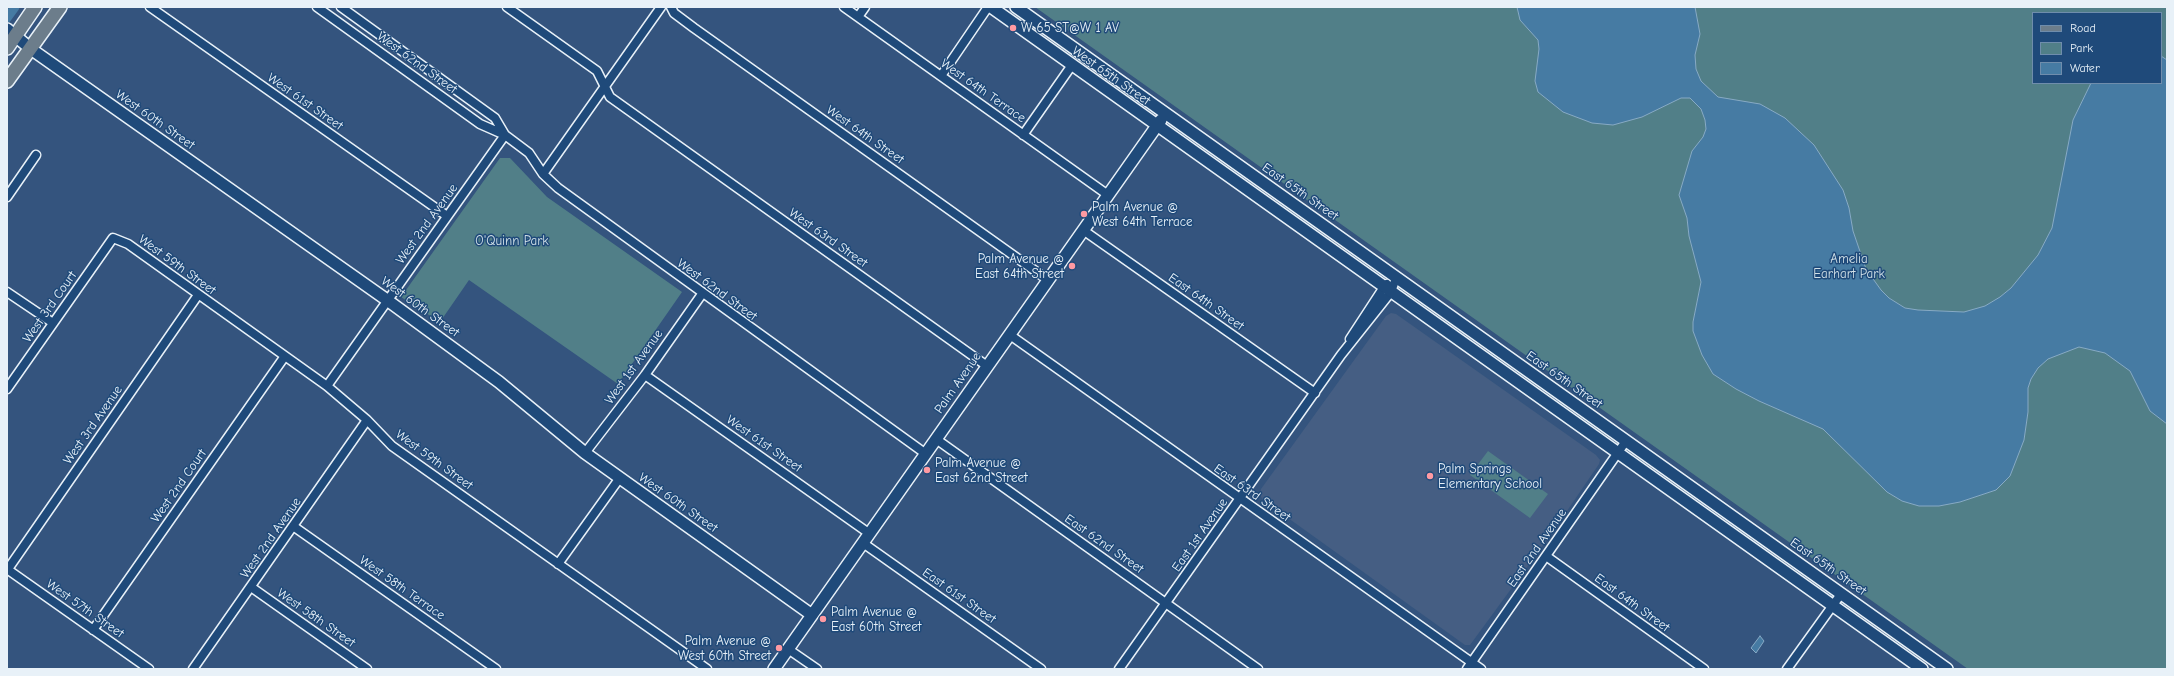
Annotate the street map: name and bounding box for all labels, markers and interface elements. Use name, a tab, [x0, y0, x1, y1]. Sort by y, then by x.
legend	[2032, 12, 2162, 84]
place label: W 65 ST@W 1 AV	[1021, 20, 1119, 36]
text: Road	[2070, 21, 2096, 35]
marker: W 65 ST@W 1 AV	[1008, 23, 1018, 33]
street label: West 62nd Street	[374, 29, 460, 97]
text: Park	[2070, 41, 2093, 55]
street label: West 65th Street	[1069, 43, 1153, 109]
street label: West 64th Terrace	[937, 56, 1029, 126]
text: Water	[2070, 61, 2100, 75]
street label: West 61st Street	[264, 70, 346, 134]
street label: West 60th Street	[112, 87, 198, 153]
street label: West 64th Street	[823, 102, 907, 168]
street label: East 65th Street	[1259, 160, 1341, 224]
street label: West 2nd Avenue	[393, 181, 461, 267]
place label: Palm Avenue @ West 64th Terrace	[1092, 199, 1193, 230]
street label: West 63rd Street	[786, 205, 870, 271]
marker: Palm Avenue @ West 64th Terrace	[1079, 209, 1089, 219]
street label: West 59th Street	[135, 232, 219, 298]
park label: O'Quinn Park	[475, 233, 549, 249]
place label: Palm Avenue @ East 64th Street	[975, 251, 1064, 282]
park label: Amelia Earhart Park	[1813, 251, 1885, 282]
street label: West 62nd Street	[674, 256, 760, 324]
marker: Palm Avenue @ East 64th Street	[1067, 261, 1077, 271]
street label: West 3rd Court	[20, 268, 80, 346]
street label: East 64th Street	[1165, 270, 1247, 334]
street label: West 60th Street	[378, 273, 462, 341]
street label: West 1st Avenue	[602, 327, 666, 407]
street label: East 65th Street	[1523, 348, 1605, 412]
street label: Palm Avenue	[931, 349, 985, 417]
street label: West 3rd Avenue	[60, 383, 126, 467]
street label: West 61st Street	[723, 412, 805, 476]
street label: West 59th Street	[392, 427, 476, 493]
street label: West 2nd Court	[148, 446, 210, 526]
place label: Palm Avenue @ East 62nd Street	[935, 455, 1028, 486]
street label: East 63rd Street	[1211, 461, 1293, 525]
place label: Palm Springs Elementary School	[1438, 461, 1542, 492]
marker: Palm Avenue @ East 62nd Street	[922, 465, 932, 475]
street label: West 60th Street	[635, 470, 721, 536]
marker: Palm Springs Elementary School	[1425, 471, 1435, 481]
street label: West 2nd Avenue	[237, 495, 305, 581]
street label: East 1st Avenue	[1169, 495, 1231, 575]
street label: East 2nd Avenue	[1504, 506, 1570, 590]
street label: East 62nd Street	[1062, 511, 1146, 577]
street label: East 65th Street	[1787, 535, 1869, 599]
street label: West 58th Terrace	[356, 553, 448, 623]
street label: East 61st Street	[919, 565, 999, 627]
street label: East 64th Street	[1591, 571, 1673, 635]
street label: West 57th Street	[43, 576, 127, 642]
street label: West 58th Street	[274, 585, 358, 651]
place label: Palm Avenue @ East 60th Street	[831, 604, 922, 635]
marker: Palm Avenue @ East 60th Street	[818, 614, 828, 624]
place label: Palm Avenue @ West 60th Street	[678, 633, 771, 664]
marker: Palm Avenue @ West 60th Street	[774, 643, 784, 653]

